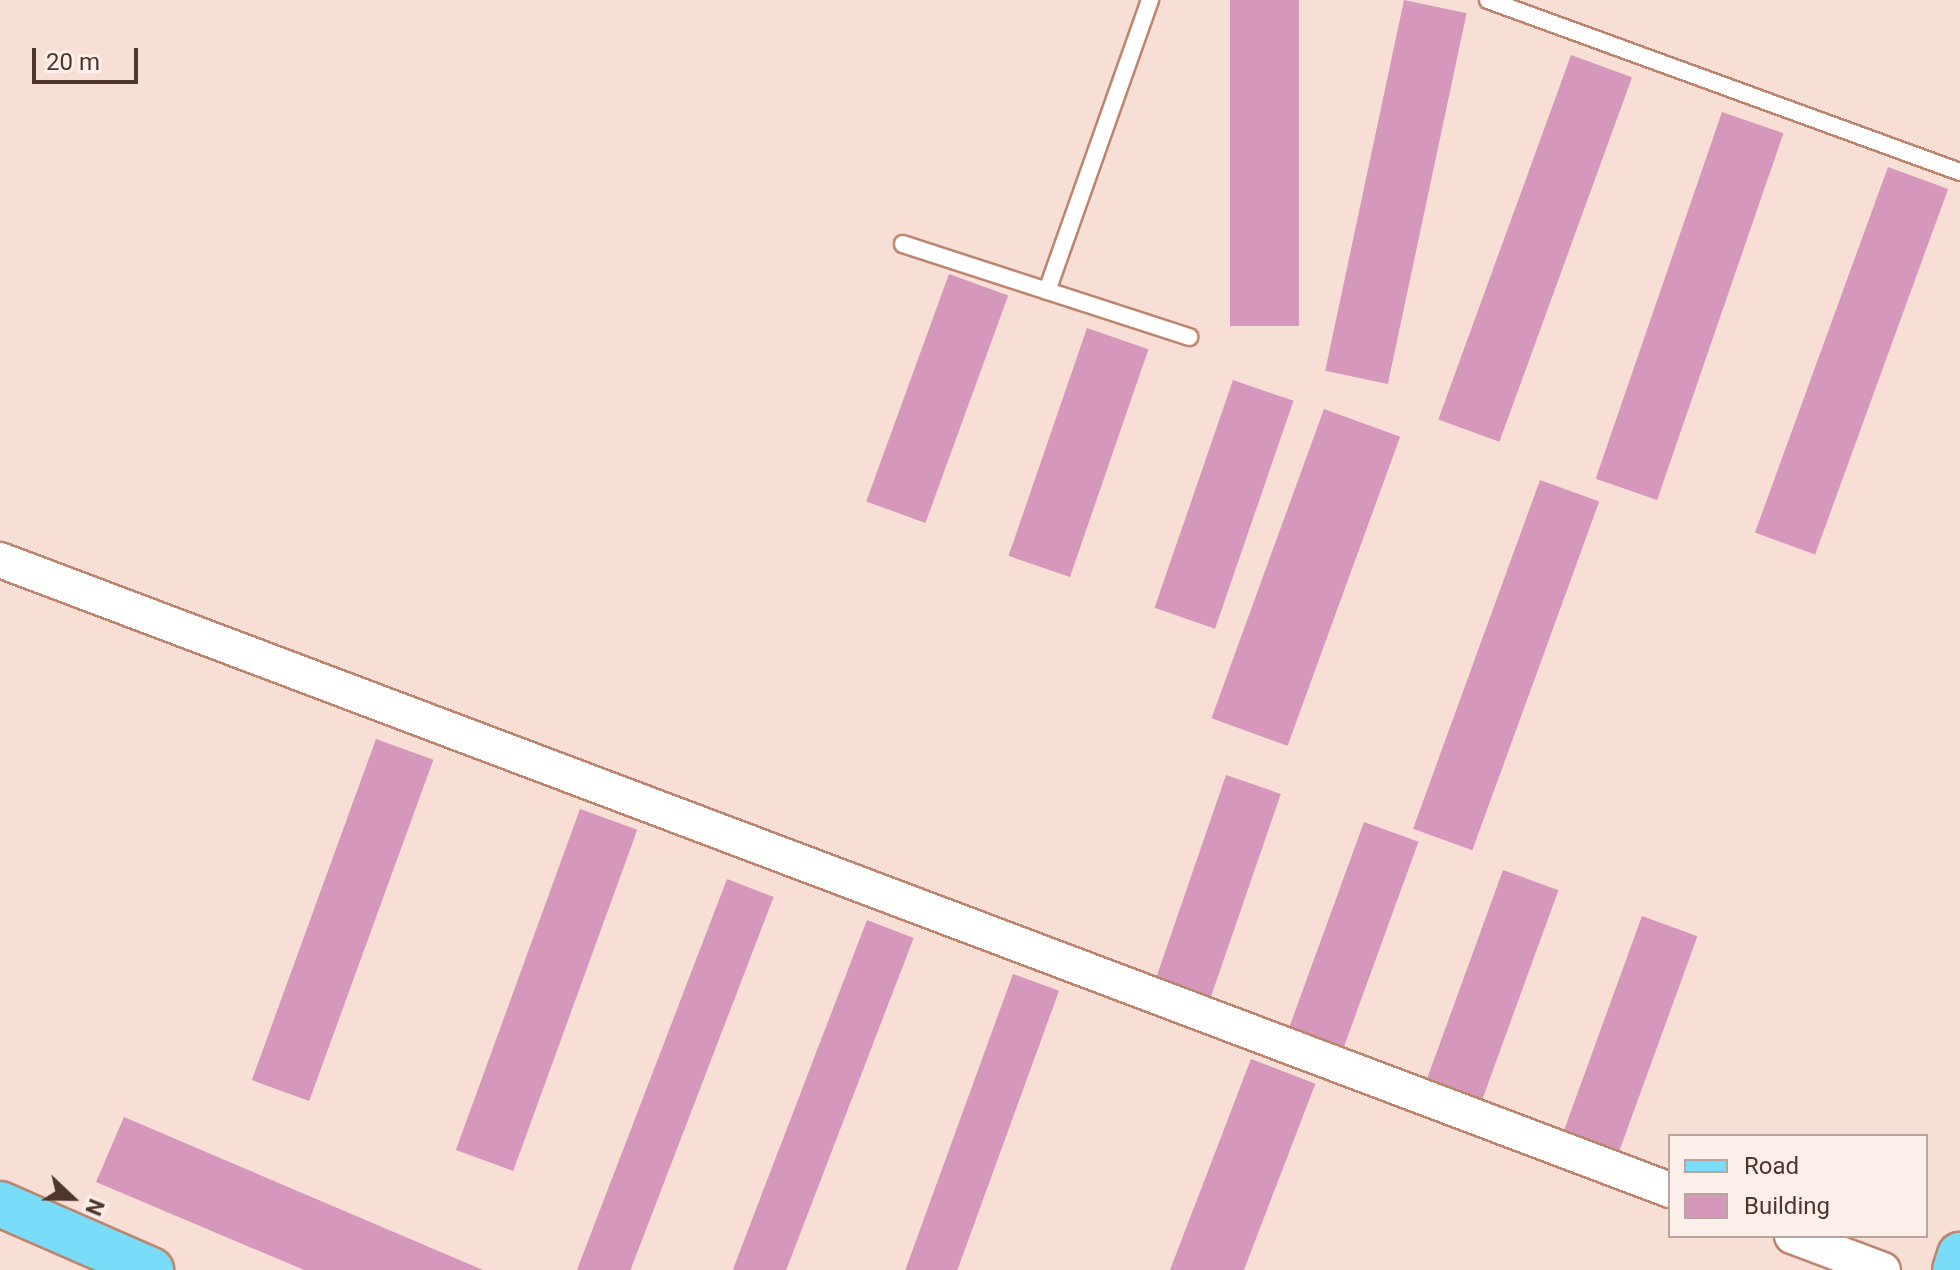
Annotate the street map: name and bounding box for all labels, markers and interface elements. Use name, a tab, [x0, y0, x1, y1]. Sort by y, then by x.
scale bar	[36, 32, 142, 82]
text: 20 m	[46, 48, 100, 76]
legend	[1668, 1134, 1928, 1238]
text: Road	[1744, 1152, 1799, 1180]
north arrow	[32, 1158, 112, 1238]
text: Building	[1744, 1192, 1830, 1220]
text: N	[80, 1195, 109, 1219]

